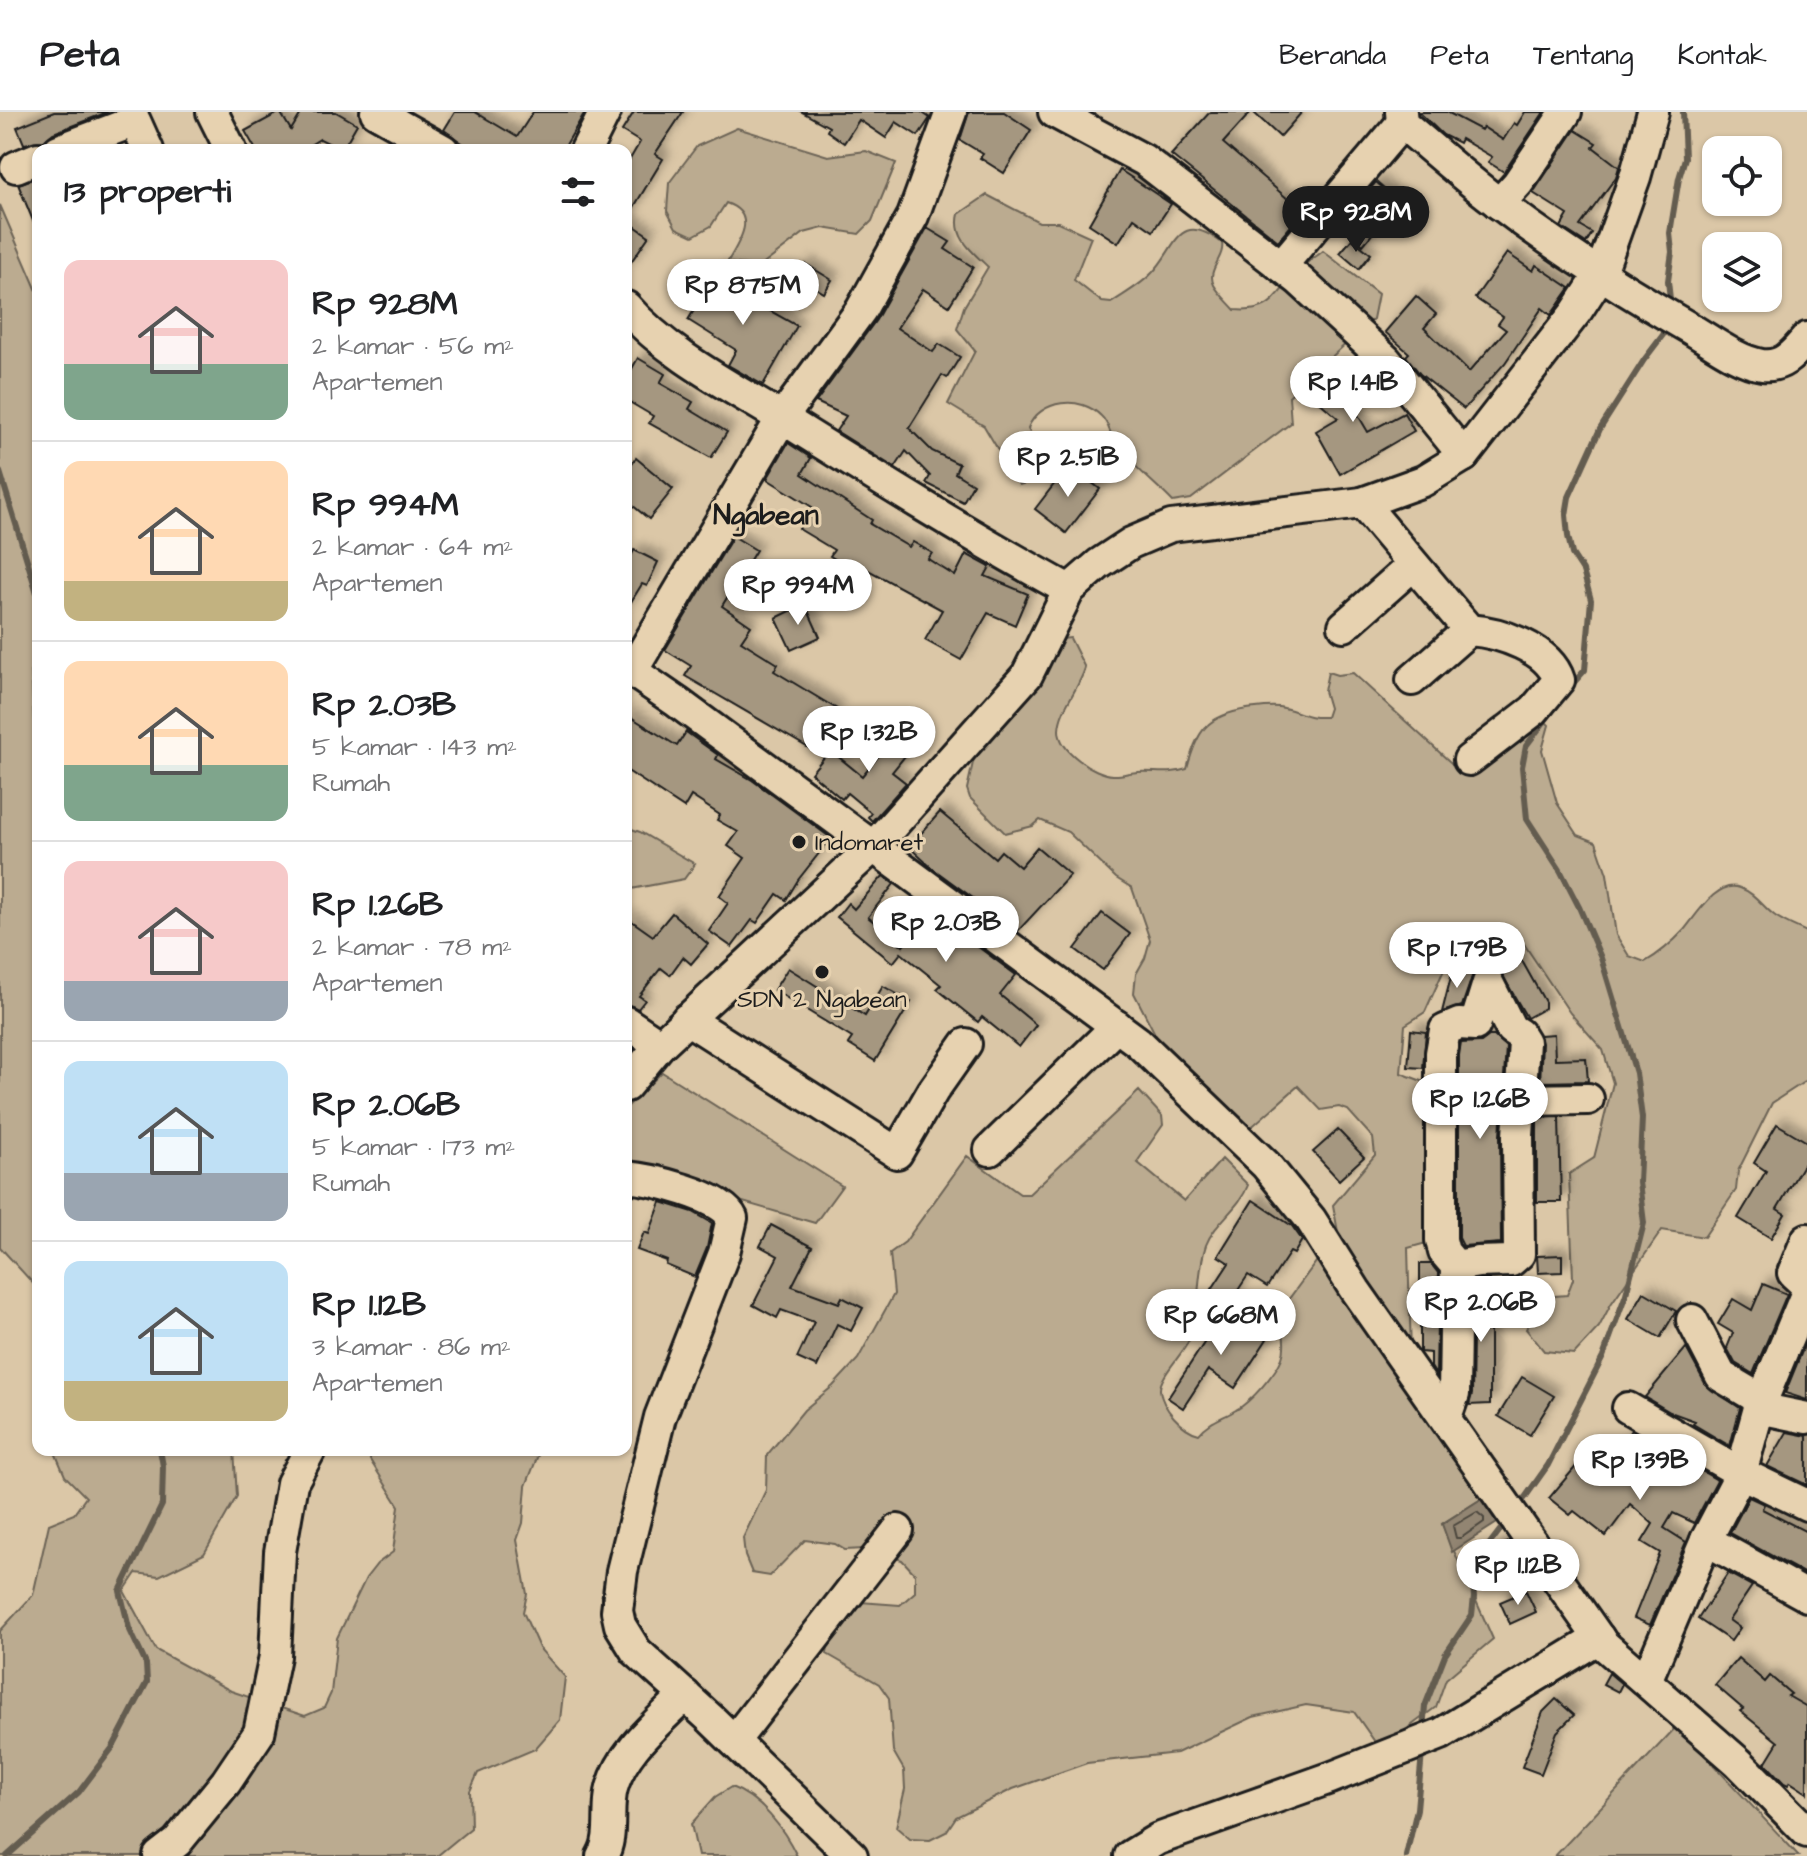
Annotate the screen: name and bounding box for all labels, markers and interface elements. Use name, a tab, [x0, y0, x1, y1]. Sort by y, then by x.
text: Peta	[40, 29, 120, 81]
text: Beranda	[1279, 36, 1386, 75]
text: Peta	[1430, 36, 1489, 75]
text: Tentang	[1533, 36, 1634, 75]
text: Kontak	[1678, 36, 1767, 75]
map controls	[1702, 136, 1782, 312]
button: locate	[1702, 136, 1782, 216]
text: 13 properti	[64, 168, 231, 216]
icon: filters	[556, 170, 600, 214]
pin: Rp 928M	[1282, 186, 1430, 254]
text: Rp 928M	[1300, 194, 1412, 230]
button: layers	[1702, 232, 1782, 312]
pin: Rp 875M	[669, 259, 817, 327]
text: Rp 875M	[685, 267, 801, 303]
text: Rp 928M	[312, 280, 458, 328]
icon: home	[128, 292, 224, 388]
text: 2 kamar · 56 m²	[312, 328, 514, 364]
pin: Rp 1.41B	[1270, 356, 1436, 424]
text: Apartemen	[312, 364, 443, 400]
text: Rp 1.41B	[1308, 364, 1398, 400]
pin: Rp 2.51B	[985, 431, 1151, 499]
text: Rp 2.51B	[1017, 439, 1119, 475]
text: Rp 994M	[312, 481, 459, 529]
icon: home	[128, 493, 224, 589]
district label: Ngabean	[713, 496, 819, 537]
text: 2 kamar · 64 m²	[312, 529, 513, 565]
pin: Rp 994M	[724, 559, 872, 627]
text: Apartemen	[312, 565, 443, 601]
text: Rp 994M	[742, 567, 854, 603]
text: Rp 2.03B	[312, 681, 456, 729]
icon: home	[128, 693, 224, 789]
pin: Rp 1.32B	[786, 706, 952, 774]
text: Rp 1.32B	[821, 714, 918, 750]
text: 5 kamar · 143 m²	[312, 729, 517, 765]
text: Rumah	[312, 765, 390, 801]
place label: Indomaret	[815, 826, 924, 860]
marker: Indomaret	[790, 833, 808, 851]
text: Rp 1.26B	[312, 881, 443, 929]
icon: home	[128, 893, 224, 989]
pin: Rp 2.03B	[863, 896, 1029, 964]
text: Rp 2.03B	[891, 904, 1001, 940]
pin: Rp 1.79B	[1374, 922, 1540, 990]
text: 2 kamar · 78 m²	[312, 929, 512, 965]
text: Rp 1.79B	[1407, 930, 1507, 966]
marker: SDN 2 Ngabean	[813, 963, 831, 981]
text: Apartemen	[312, 965, 443, 1001]
place label: SDN 2 Ngabean	[737, 983, 907, 1018]
pin: Rp 1.26B	[1397, 1073, 1563, 1141]
text: Rp 2.06B	[312, 1081, 460, 1129]
text: Rp 1.26B	[1430, 1081, 1530, 1117]
icon: home	[128, 1093, 224, 1189]
text: 5 kamar · 173 m²	[312, 1129, 515, 1165]
text: Rumah	[312, 1165, 390, 1201]
pin: Rp 2.06B	[1398, 1276, 1564, 1344]
text: Rp 1.12B	[312, 1281, 426, 1329]
text: Rp 2.06B	[1424, 1284, 1538, 1320]
pin: Rp 668M	[1147, 1289, 1295, 1357]
icon: home	[128, 1293, 224, 1389]
text: Rp 668M	[1164, 1297, 1278, 1333]
text: 3 kamar · 86 m²	[312, 1329, 511, 1365]
text: Apartemen	[312, 1365, 443, 1401]
pin: Rp 1.39B	[1557, 1434, 1723, 1502]
text: Rp 1.39B	[1592, 1442, 1688, 1478]
pin: Rp 1.12B	[1435, 1539, 1601, 1607]
text: Rp 1.12B	[1474, 1547, 1562, 1583]

